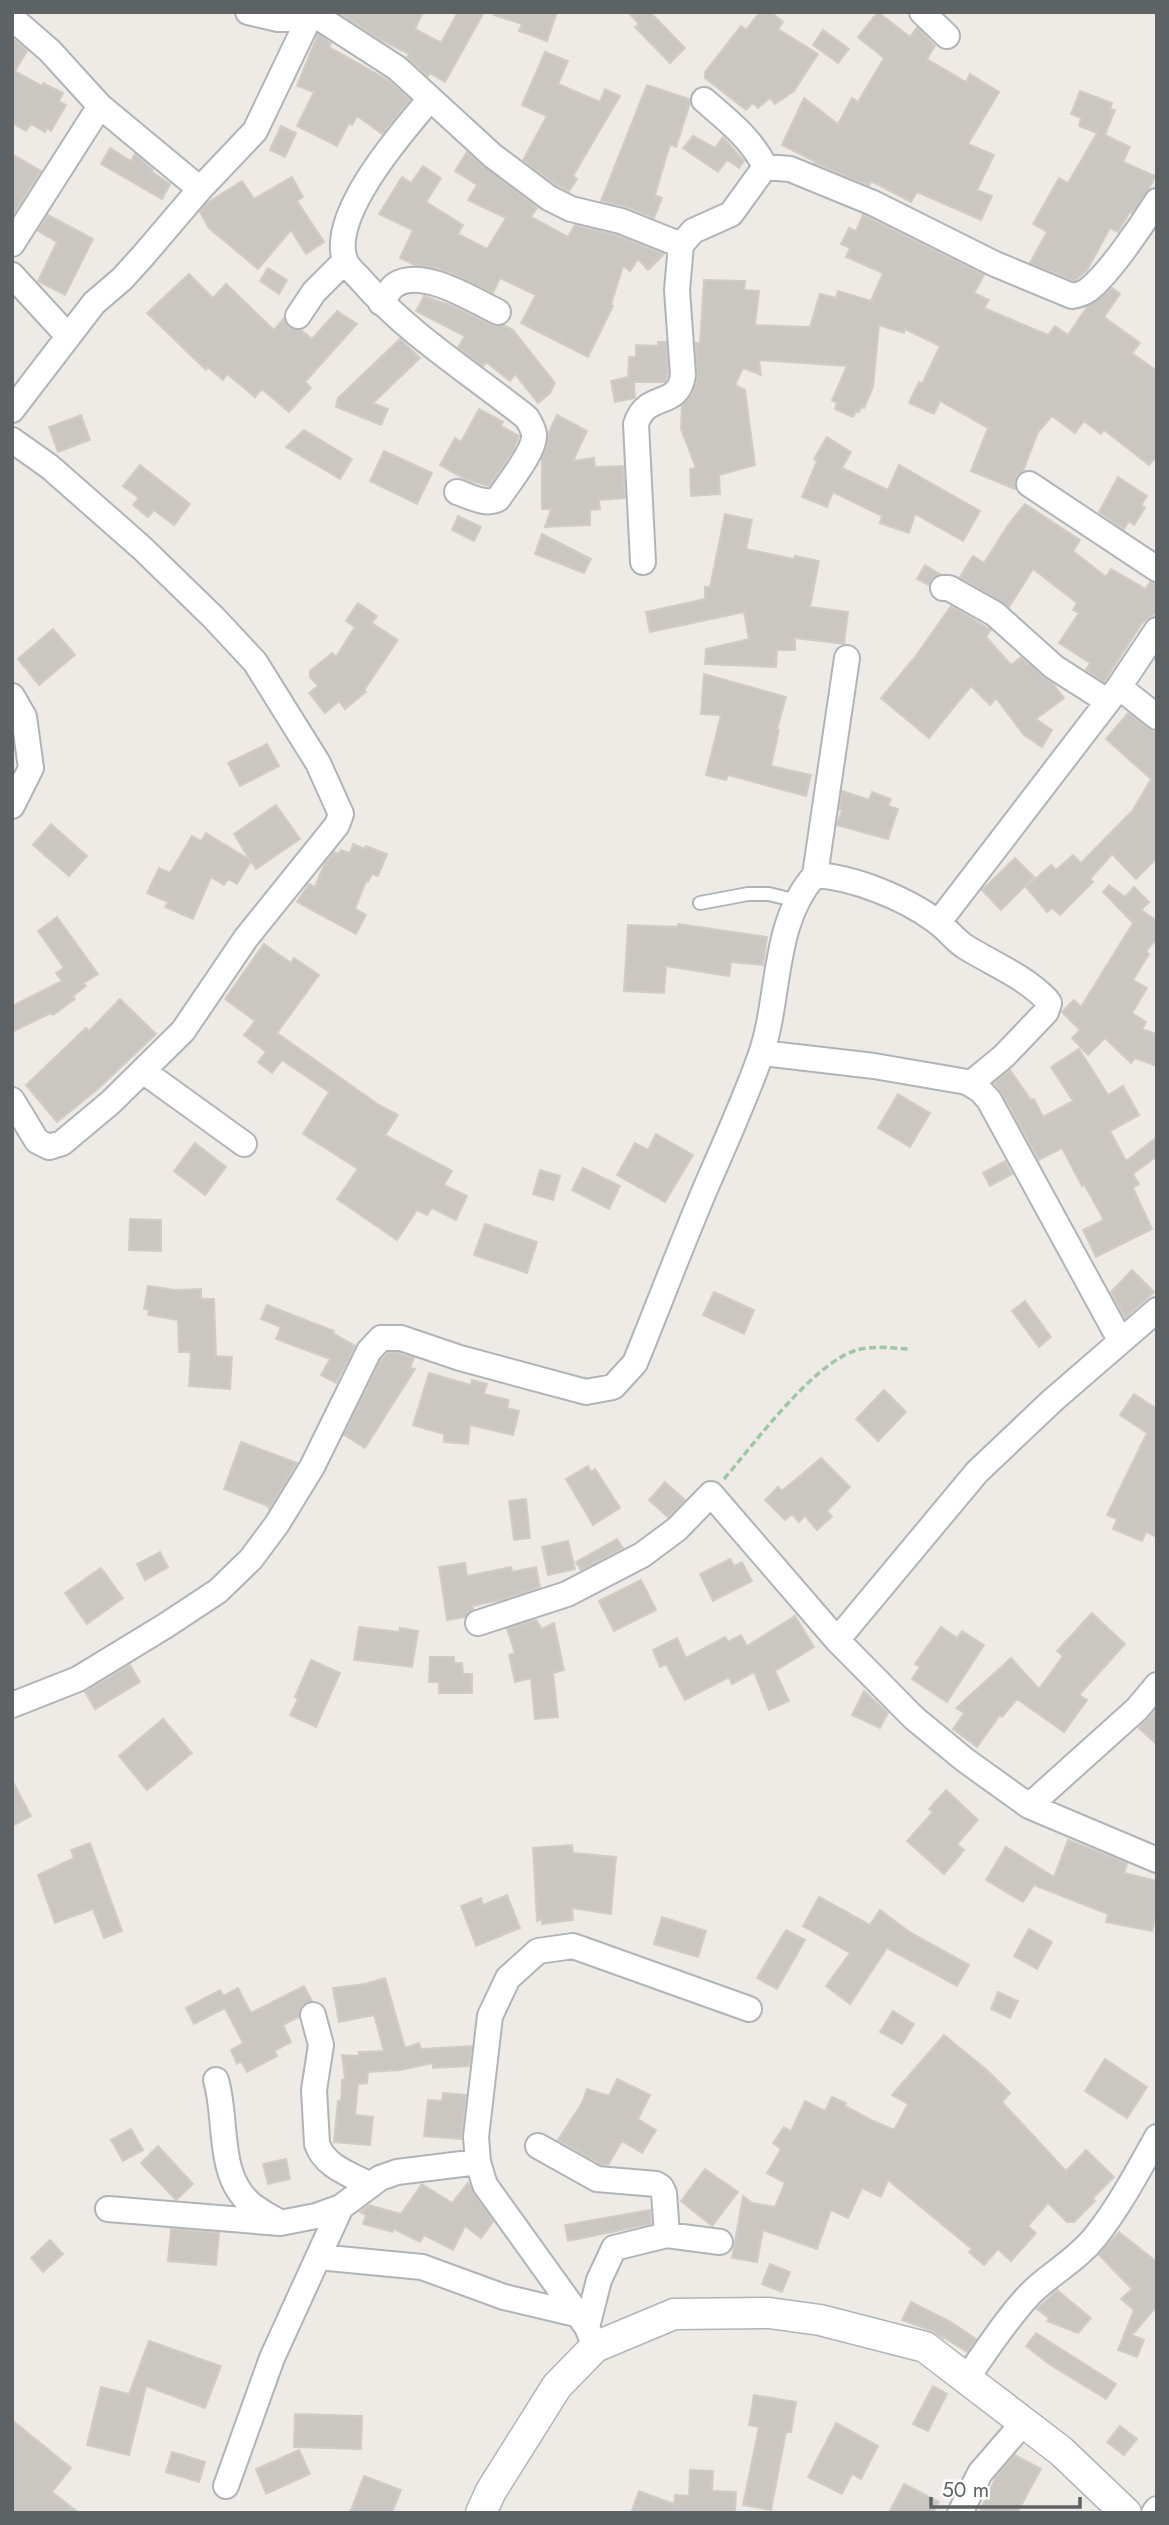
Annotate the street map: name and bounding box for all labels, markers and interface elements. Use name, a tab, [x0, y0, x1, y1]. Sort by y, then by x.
scale bar	[931, 2466, 1080, 2510]
text: 50 m	[942, 2475, 989, 2505]

